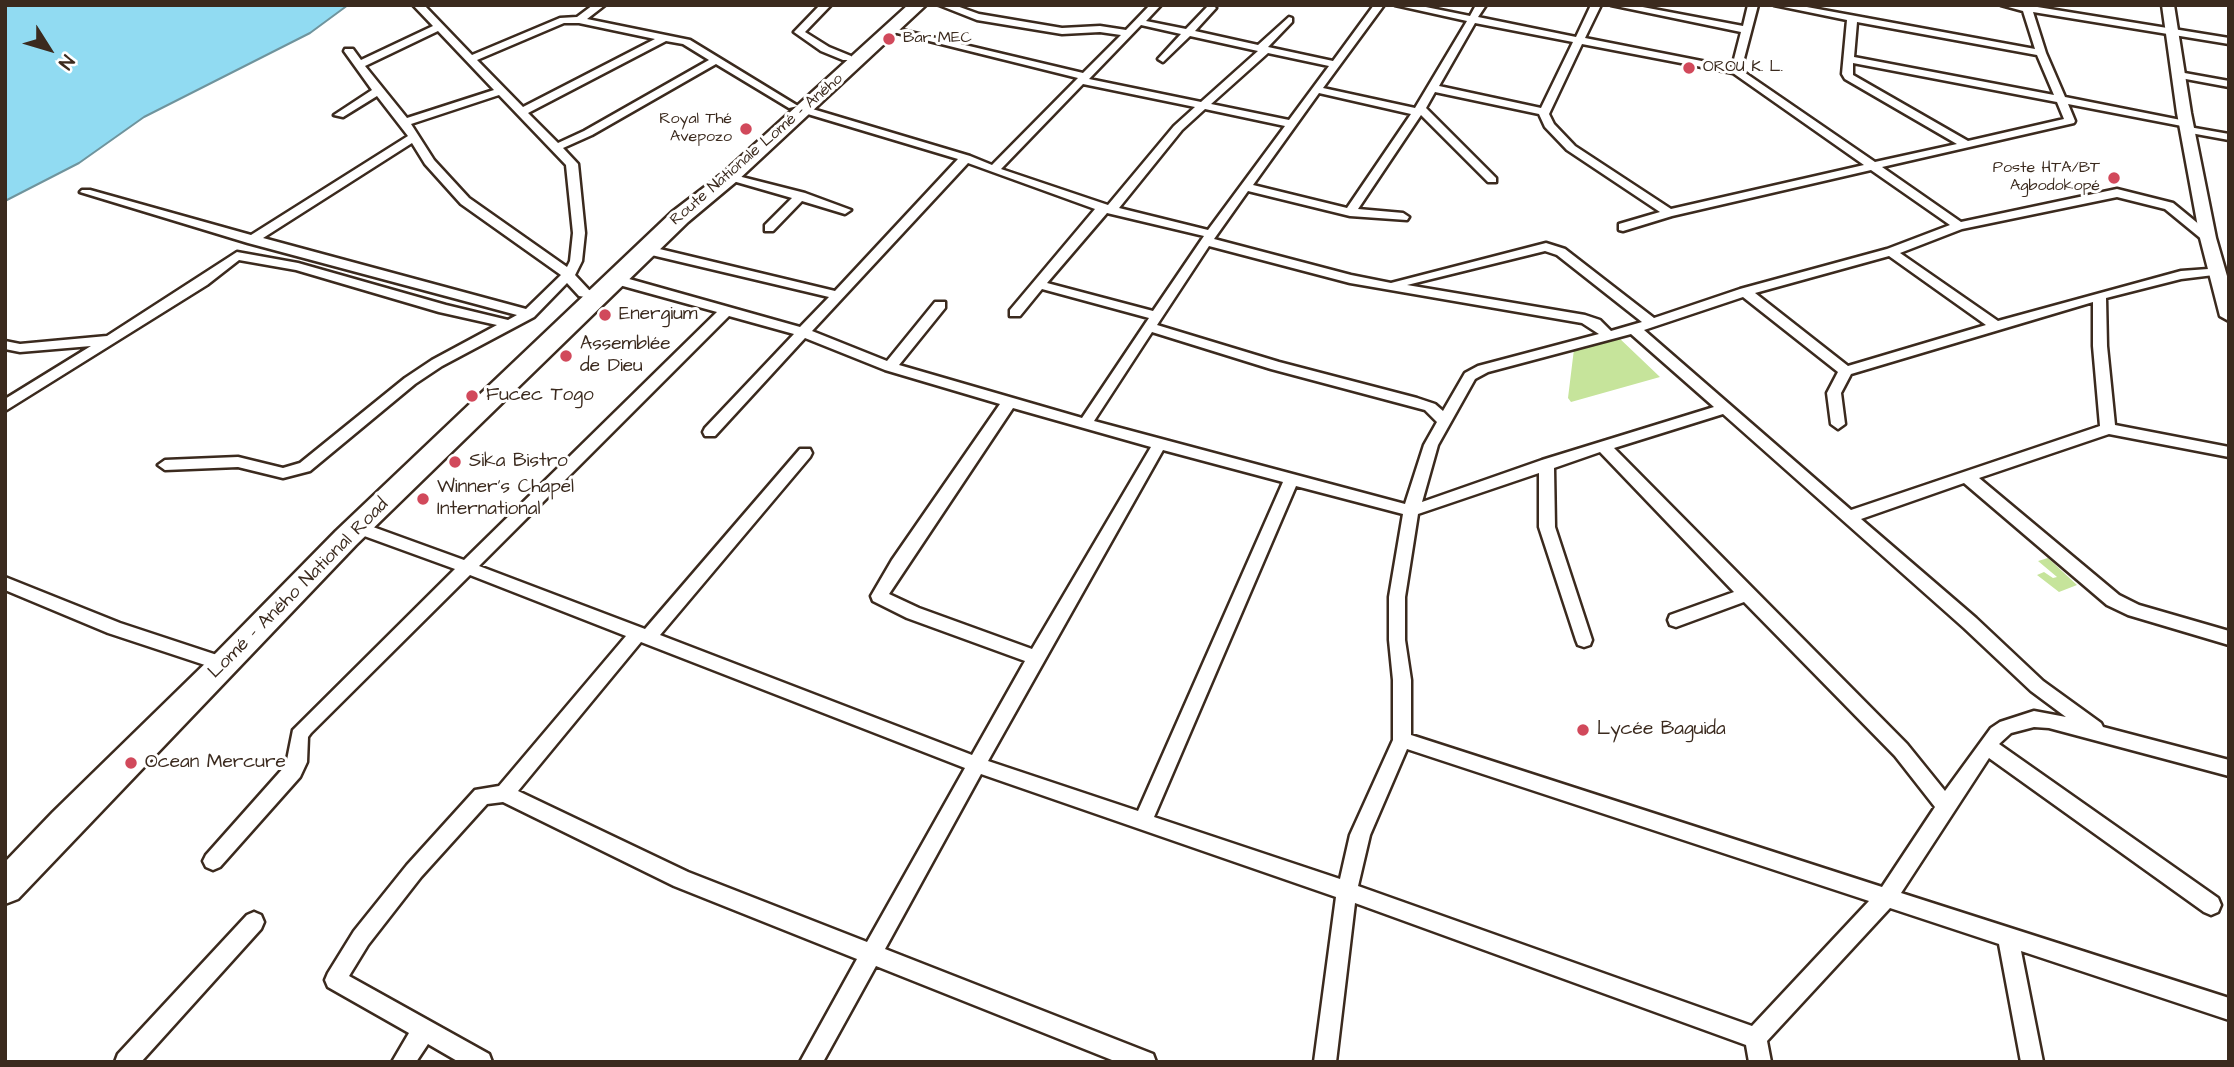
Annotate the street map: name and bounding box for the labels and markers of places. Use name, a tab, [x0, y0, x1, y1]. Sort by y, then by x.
place label: Bar MEC	[903, 29, 972, 49]
marker: Bar MEC	[881, 31, 897, 47]
place label: OROU K. L.	[1703, 58, 1783, 78]
marker: OROU K. L.	[1681, 60, 1697, 76]
place label: Royal Thé Avepozo	[659, 110, 732, 148]
marker: Royal Thé Avepozo	[738, 121, 754, 137]
place label: Poste HTA/BT Agbodokopé	[1993, 159, 2100, 197]
marker: Poste HTA/BT Agbodokopé	[2106, 170, 2122, 186]
place label: Energium	[619, 304, 698, 326]
marker: Energium	[597, 307, 613, 323]
place label: Assemblée de Dieu	[580, 334, 671, 378]
marker: Assemblée de Dieu	[558, 348, 574, 364]
place label: Fucec Togo	[486, 385, 594, 407]
marker: Fucec Togo	[464, 388, 480, 404]
place label: Sika Bistro	[469, 451, 568, 473]
marker: Sika Bistro	[447, 454, 463, 470]
place label: Winner's Chapel International	[437, 477, 574, 521]
marker: Winner's Chapel International	[415, 491, 431, 507]
place label: Lycée Baguida	[1597, 719, 1726, 741]
marker: Lycée Baguida	[1575, 722, 1591, 738]
place label: Ocean Mercure	[145, 752, 286, 774]
marker: Ocean Mercure	[123, 755, 139, 771]

